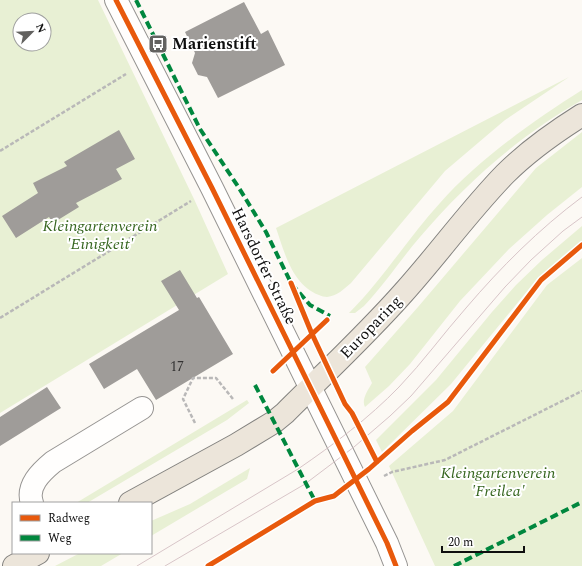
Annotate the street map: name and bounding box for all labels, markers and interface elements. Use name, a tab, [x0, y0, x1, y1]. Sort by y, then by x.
north arrow	[12, 12, 52, 52]
text: N	[31, 21, 50, 36]
place label: Marienstift	[172, 32, 257, 56]
bus stop icon: Marienstift	[147, 33, 169, 55]
street label: Harsdorfer Straße	[225, 203, 303, 329]
park label: Kleingartenverein 'Einigkeit'	[43, 214, 158, 256]
street label: Europaring	[334, 290, 408, 364]
house number: 17	[170, 356, 184, 377]
park label: Kleingartenverein 'Freilea'	[441, 461, 556, 503]
legend	[12, 502, 152, 554]
text: Radweg	[48, 509, 90, 528]
scale bar	[442, 528, 524, 554]
text: Weg	[48, 529, 72, 548]
text: 20 m	[448, 533, 473, 552]

